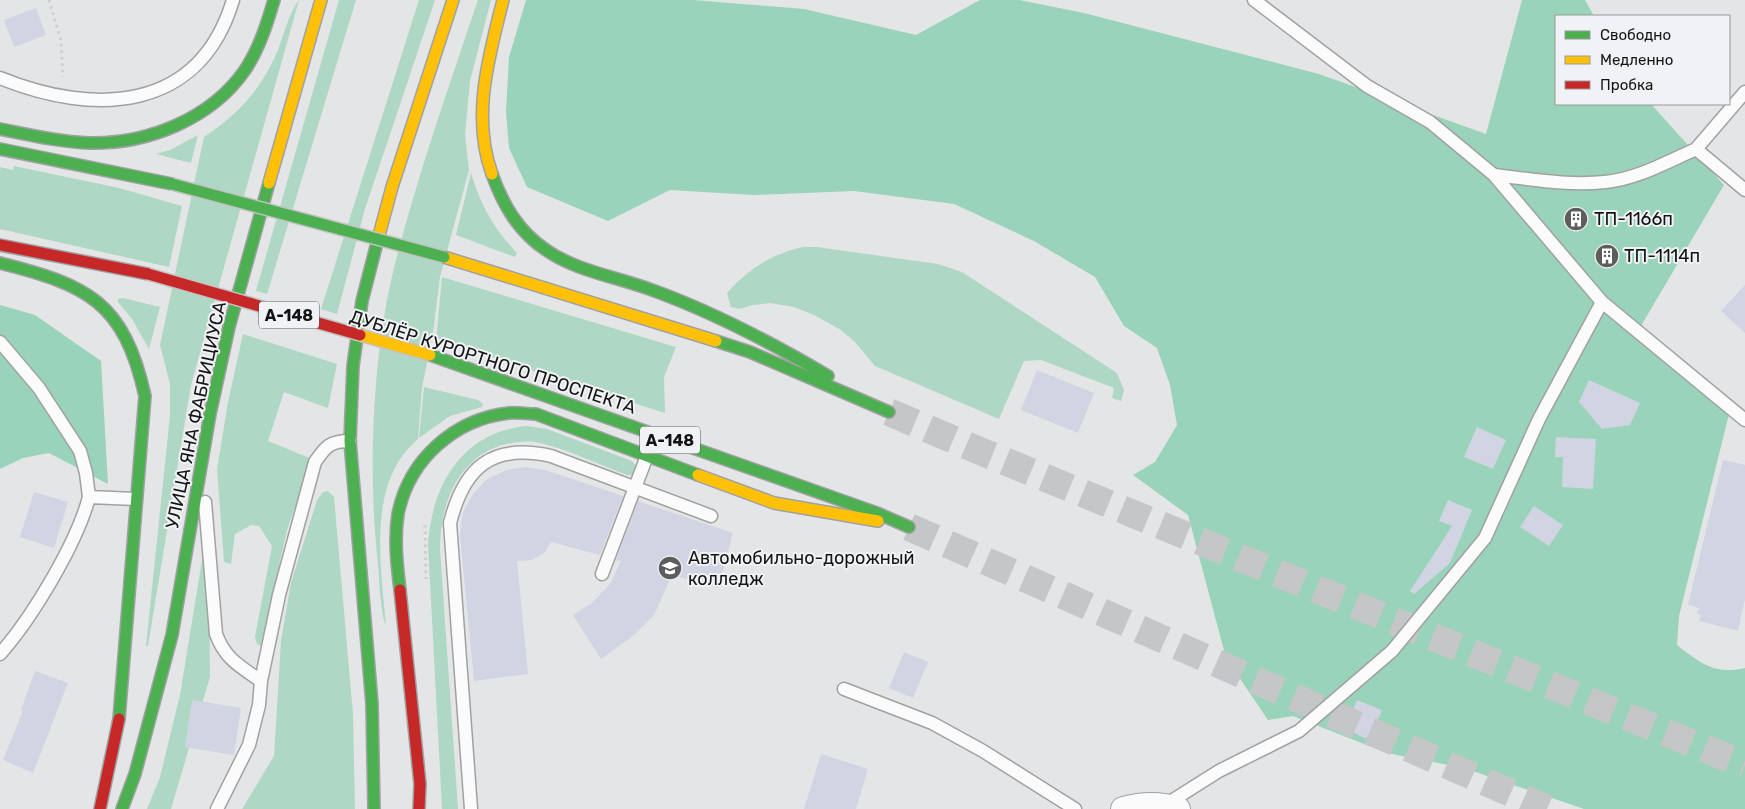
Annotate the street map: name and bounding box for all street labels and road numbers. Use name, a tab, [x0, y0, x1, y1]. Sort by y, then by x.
street label: УЛИЦА ЯНА ФАБРИЦИУСА	[161, 299, 231, 531]
road number: А-148	[259, 302, 319, 328]
street label: ДУБЛЁР КУРОРТНОГО ПРОСПЕКТА	[347, 305, 639, 419]
road number: А-148	[640, 426, 700, 454]

